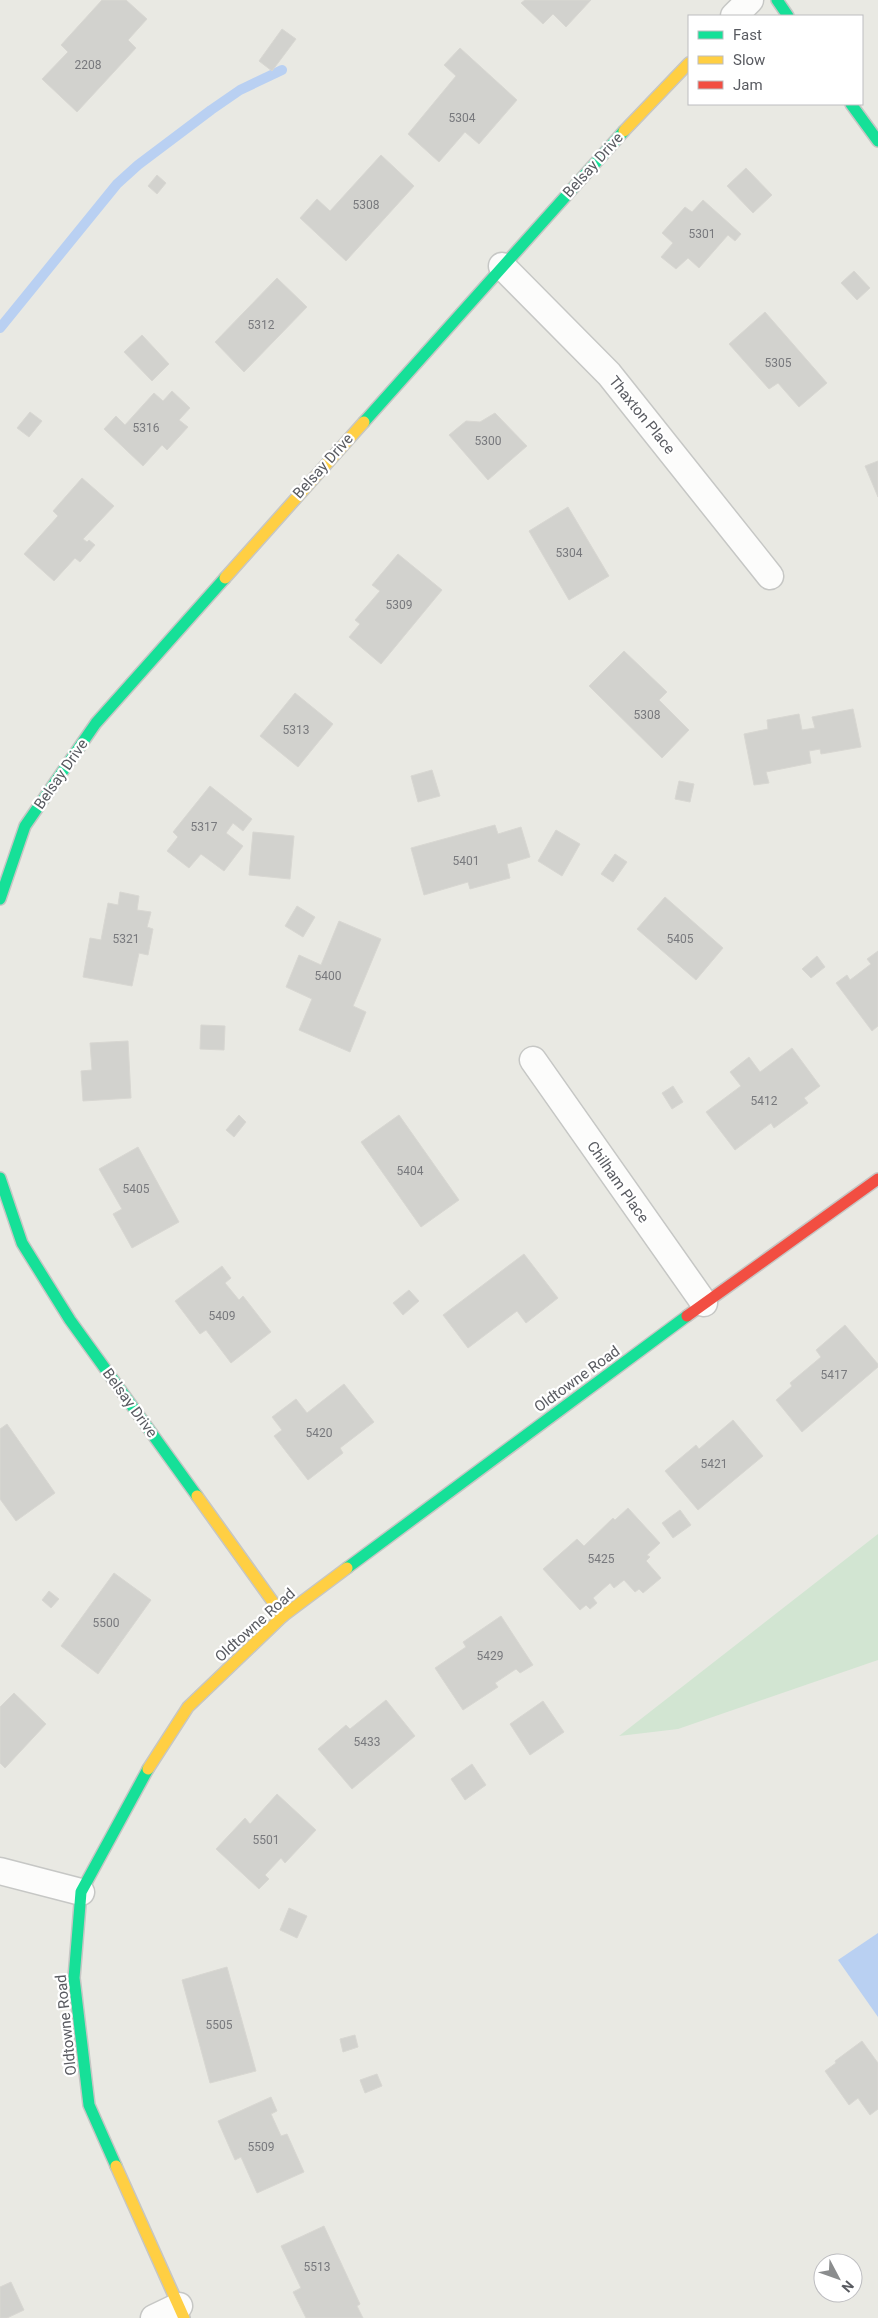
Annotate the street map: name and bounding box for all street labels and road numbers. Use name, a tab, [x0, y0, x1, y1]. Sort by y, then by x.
street label: Belsay Drive	[559, 129, 627, 201]
street label: Thaxton Place	[605, 372, 679, 458]
street label: Belsay Drive	[289, 430, 357, 502]
street label: Belsay Drive	[30, 736, 92, 812]
street label: Chilham Place	[583, 1138, 653, 1226]
street label: Oldtowne Road	[531, 1342, 623, 1416]
street label: Belsay Drive	[99, 1365, 161, 1441]
street label: Oldtowne Road	[211, 1584, 299, 1666]
street label: Oldtowne Road	[52, 1974, 80, 2076]

